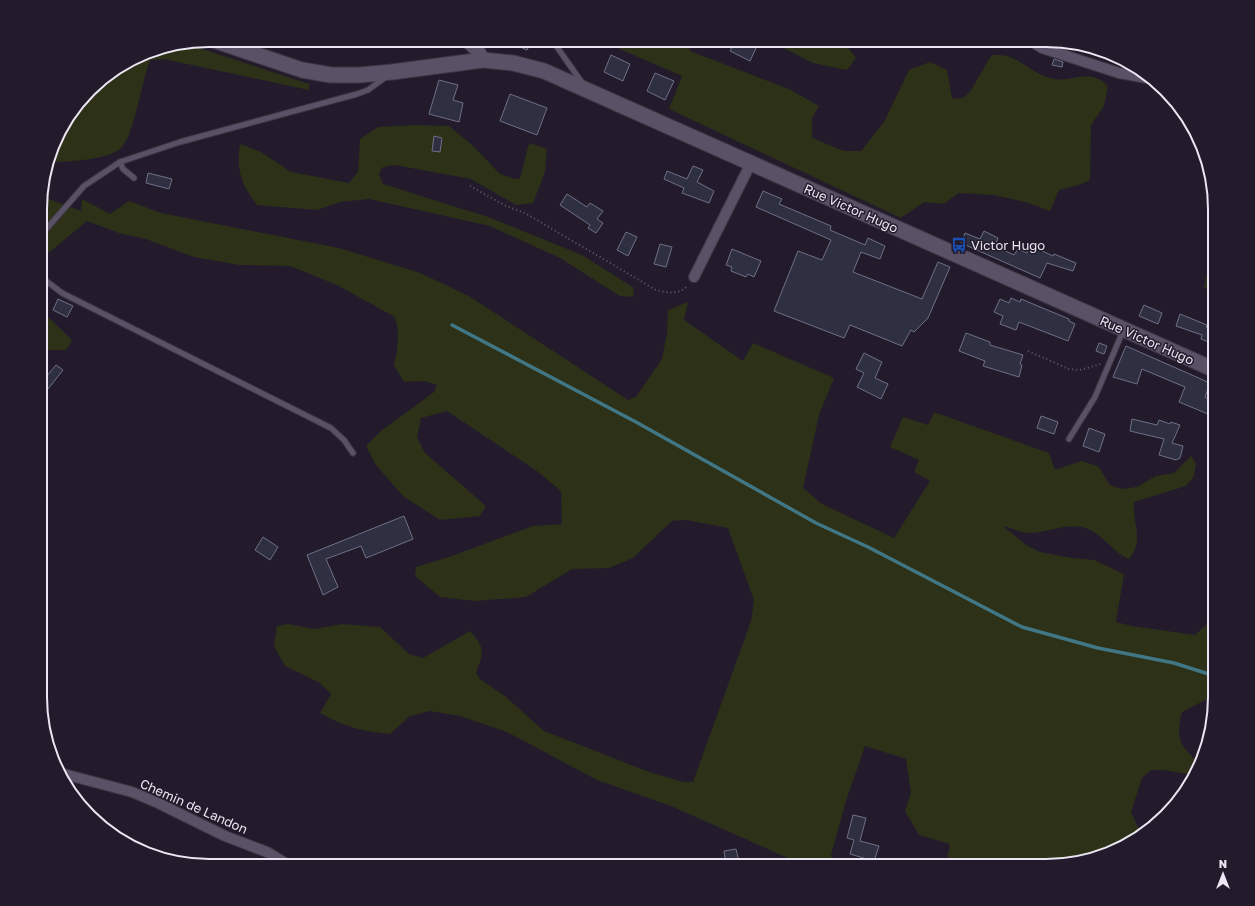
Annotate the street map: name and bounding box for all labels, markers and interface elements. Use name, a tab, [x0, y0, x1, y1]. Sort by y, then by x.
street label: Rue Victor Hugo	[801, 180, 901, 236]
bus stop icon: Victor Hugo	[950, 236, 968, 254]
place label: Victor Hugo	[971, 237, 1045, 253]
street label: Rue Victor Hugo	[1097, 312, 1197, 368]
street label: Chemin de Landon	[138, 775, 250, 837]
north arrow	[1203, 854, 1243, 894]
text: N	[1219, 857, 1227, 870]

